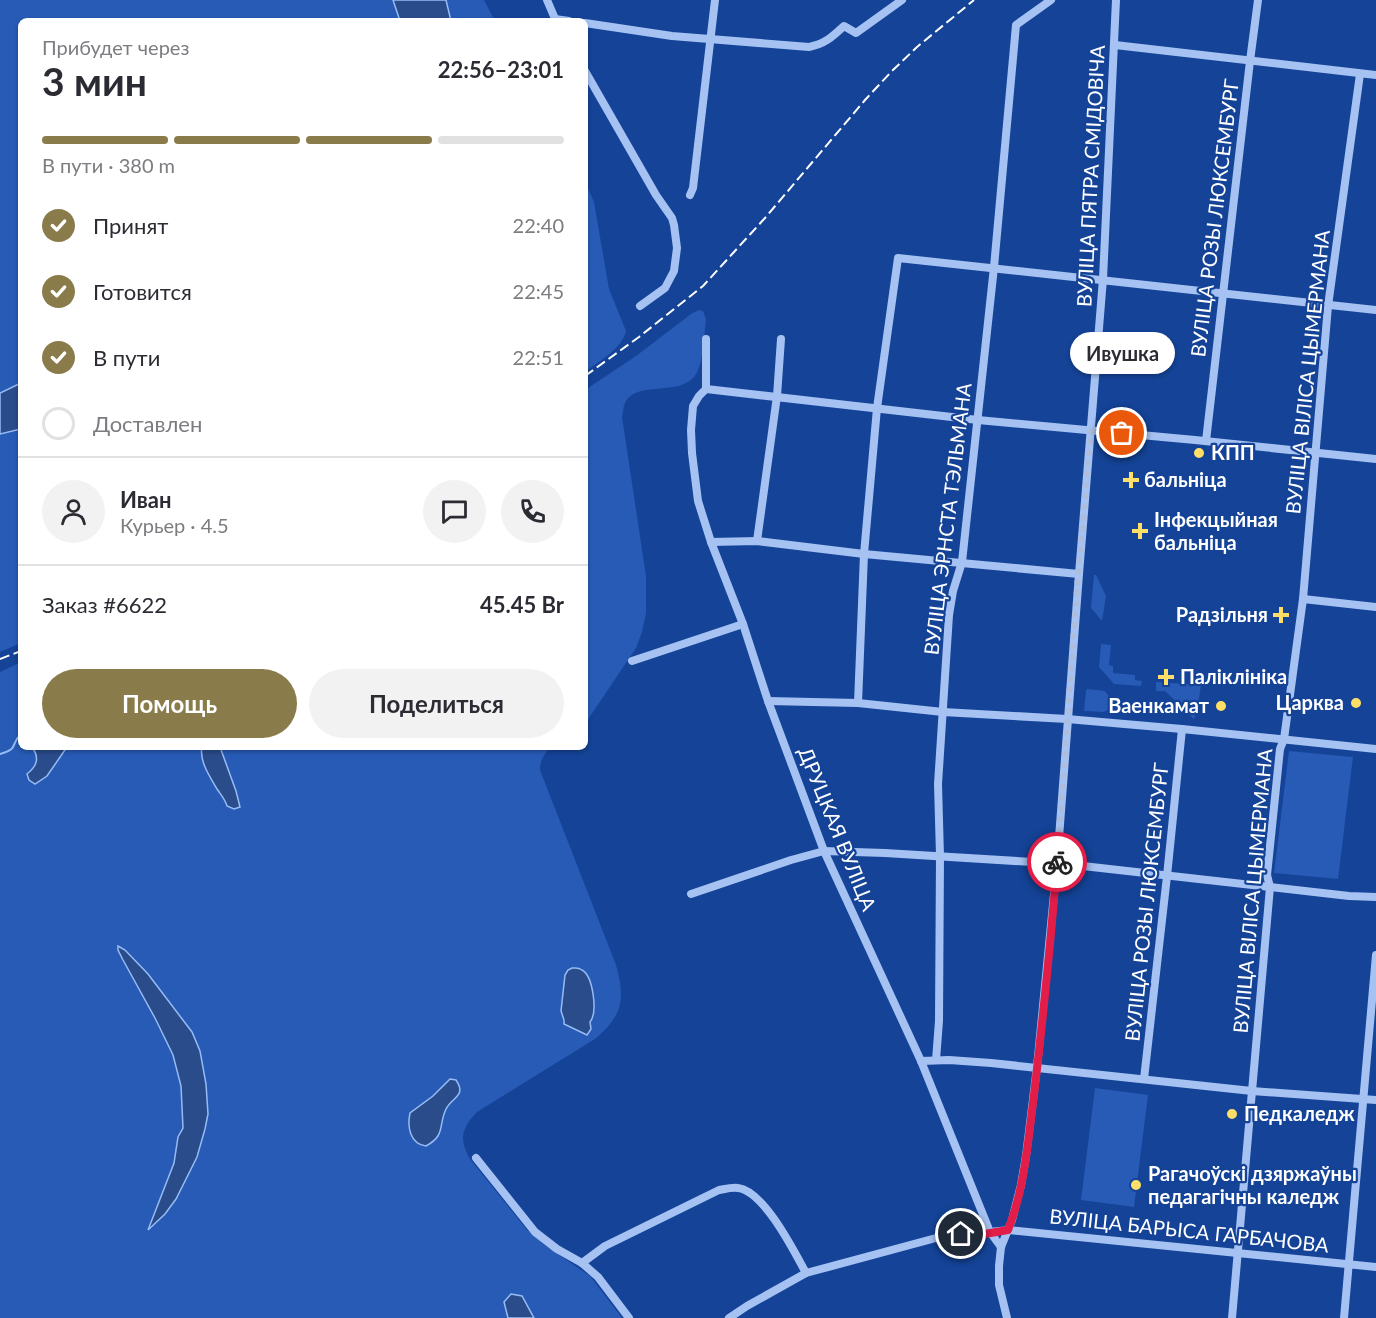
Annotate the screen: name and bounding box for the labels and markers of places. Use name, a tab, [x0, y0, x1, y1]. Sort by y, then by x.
callout: Ивушка	[1070, 331, 1174, 373]
pin	[1096, 407, 1147, 458]
place label: КПП	[1211, 440, 1255, 464]
marker: КПП	[1192, 446, 1206, 460]
place label: бальніца	[1144, 467, 1227, 491]
marker: бальніца	[1122, 471, 1140, 489]
place label: Інфекцыйная бальніца	[1154, 507, 1278, 554]
marker: Інфекцыйная бальніца	[1131, 522, 1149, 540]
place label: Радзільня	[1176, 602, 1268, 626]
marker: Радзільня	[1272, 606, 1290, 624]
place label: Паліклініка	[1180, 664, 1287, 688]
marker: Паліклініка	[1157, 668, 1175, 686]
place label: Царква	[1276, 690, 1344, 714]
place label: Ваенкамат	[1108, 693, 1210, 717]
marker: Царква	[1349, 696, 1363, 710]
marker: Ваенкамат	[1214, 699, 1228, 713]
place label: Педкаледж	[1244, 1101, 1355, 1125]
marker: Педкаледж	[1225, 1107, 1239, 1121]
place label: Рагачоўскі дзяржаўны педагагічны каледж	[1148, 1161, 1357, 1208]
marker: Рагачоўскі дзяржаўны педагагічны каледж	[1129, 1178, 1143, 1192]
pin	[935, 1208, 986, 1259]

